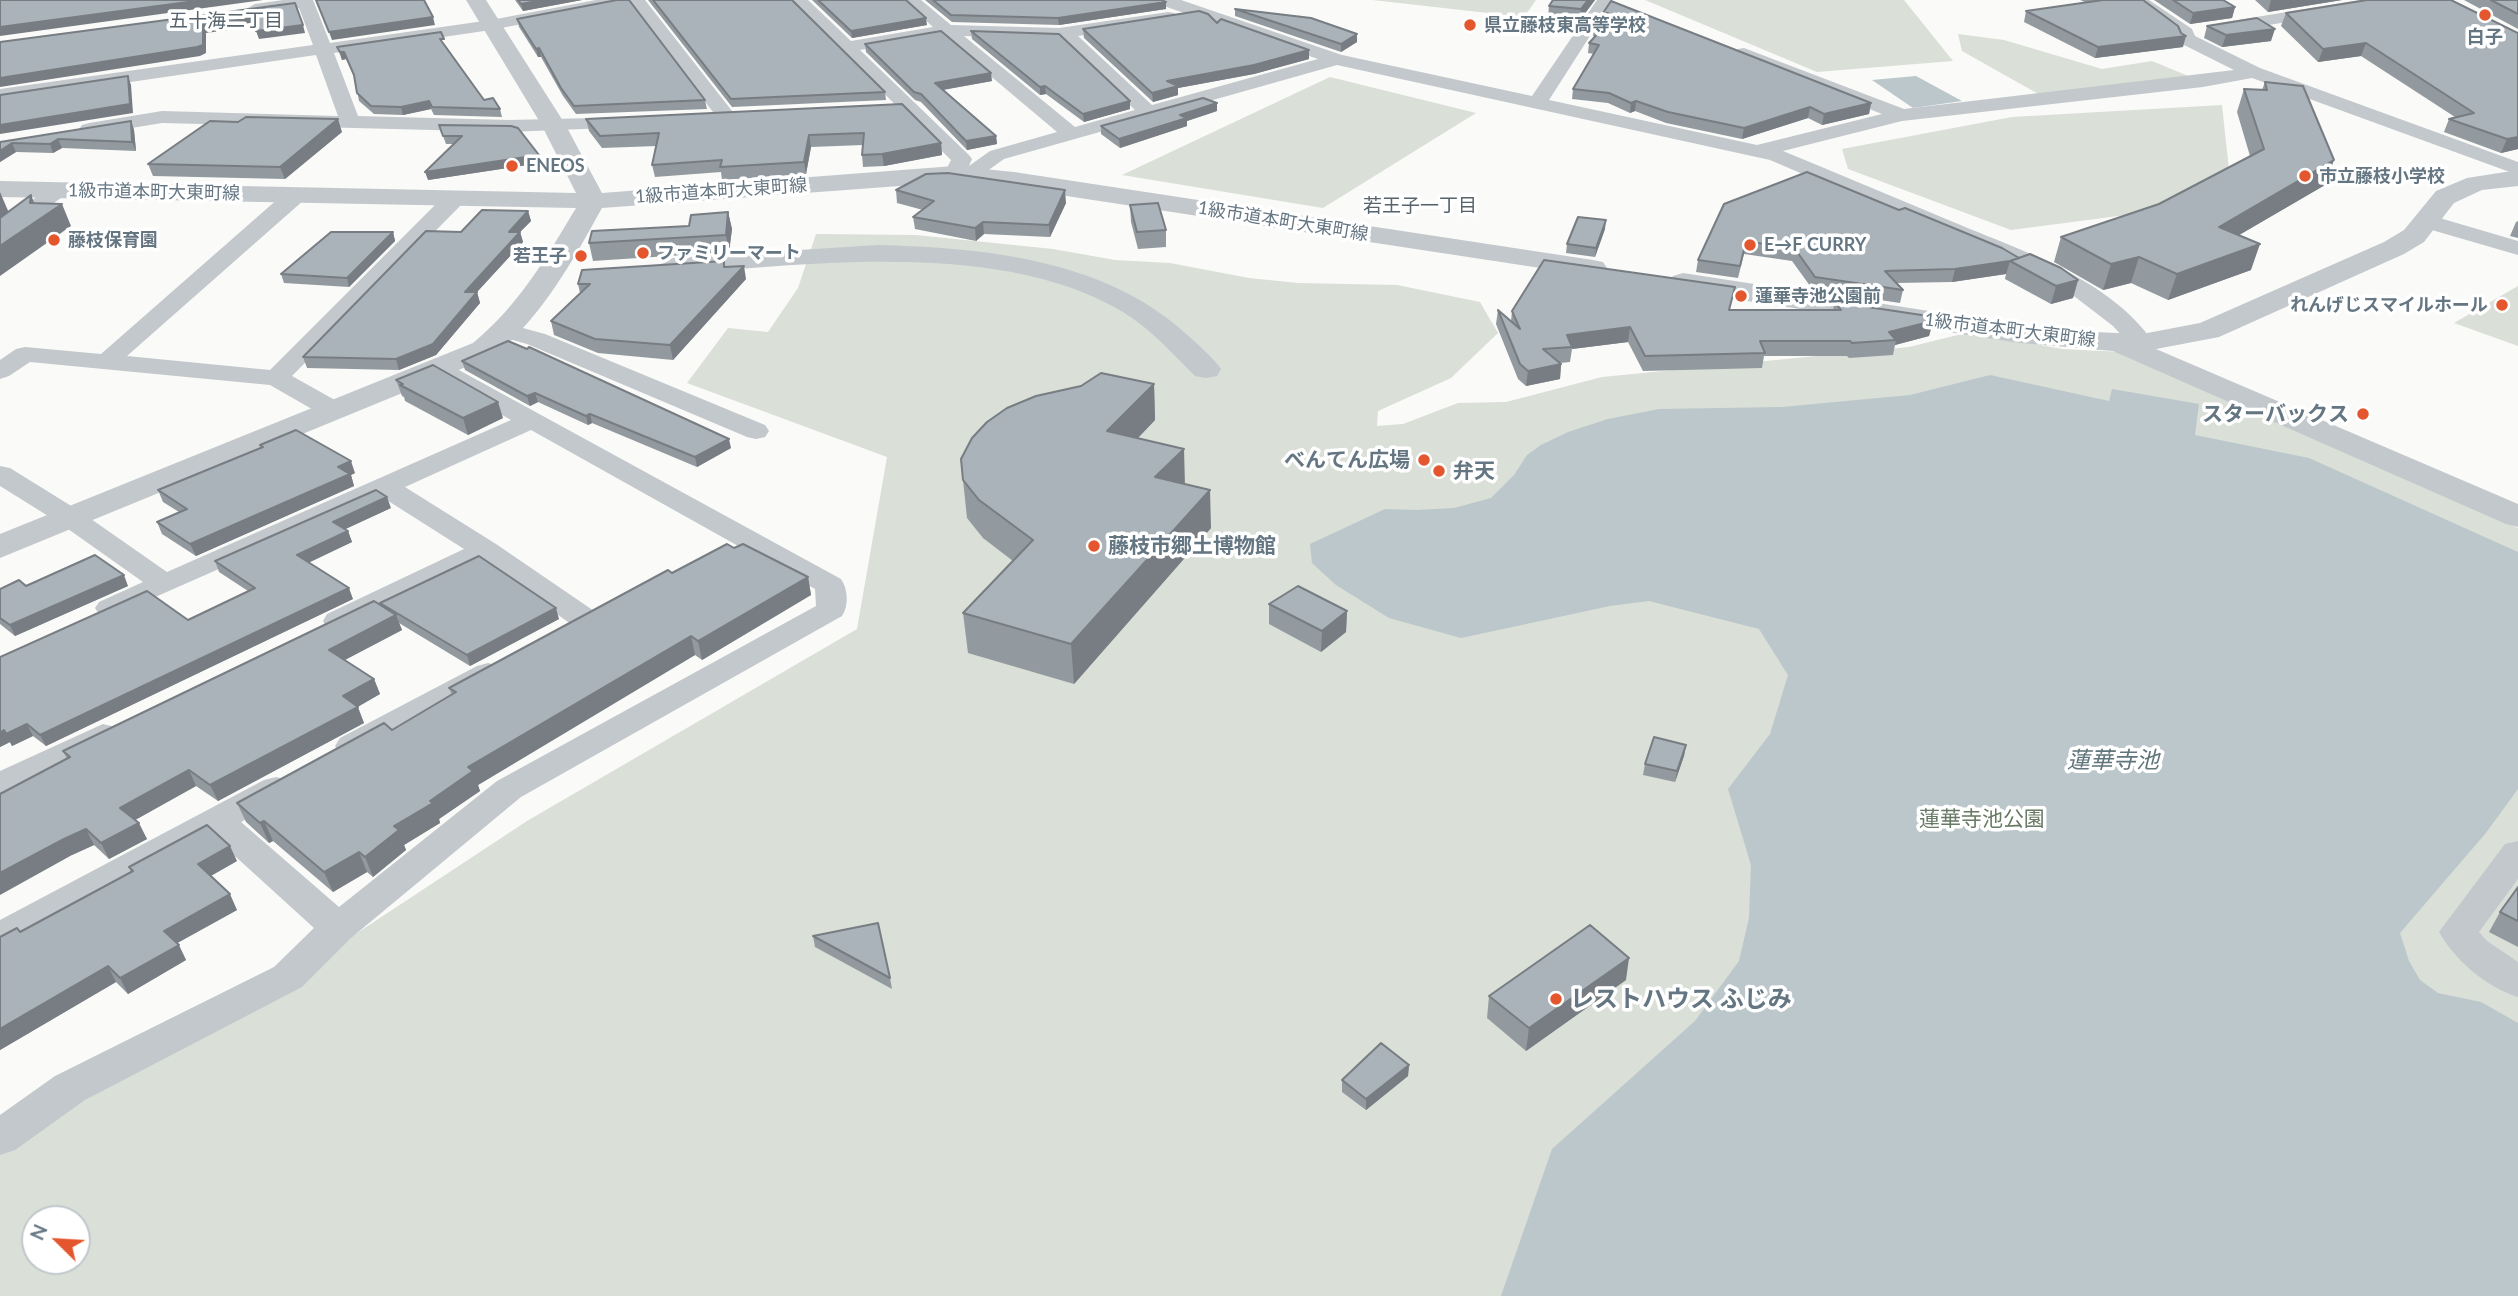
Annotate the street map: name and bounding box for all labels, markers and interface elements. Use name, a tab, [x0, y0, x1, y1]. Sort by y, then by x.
marker: 白子	[2477, 7, 2493, 23]
district label: 五十海二丁目	[169, 10, 283, 32]
place label: 県立藤枝東高等学校	[1484, 14, 1646, 36]
marker: 県立藤枝東高等学校	[1462, 17, 1478, 33]
place label: 白子	[2467, 26, 2503, 48]
place label: ENEOS	[526, 155, 585, 177]
marker: ENEOS	[504, 158, 520, 174]
place label: 市立藤枝小学校	[2319, 165, 2445, 187]
marker: 市立藤枝小学校	[2297, 168, 2313, 184]
street label: 1級市道本町大東町線	[634, 174, 808, 208]
street label: 1級市道本町大東町線	[68, 180, 240, 204]
district label: 若王子一丁目	[1363, 195, 1477, 217]
street label: 1級市道本町大東町線	[1196, 197, 1370, 245]
place label: 藤枝保育園	[68, 229, 158, 251]
marker: 藤枝保育園	[46, 232, 62, 248]
place label: E→F CURRY	[1764, 234, 1866, 256]
marker: E→F CURRY	[1742, 237, 1758, 253]
place label: ファミリーマート	[657, 242, 801, 264]
place label: 若王子	[513, 245, 567, 267]
marker: ファミリーマート	[635, 245, 651, 261]
marker: 若王子	[573, 248, 589, 264]
place label: 蓮華寺池公園前	[1755, 285, 1881, 307]
marker: 蓮華寺池公園前	[1733, 288, 1749, 304]
place label: れんげじスマイルホール	[2290, 294, 2488, 316]
marker: れんげじスマイルホール	[2494, 297, 2510, 313]
street label: 1級市道本町大東町線	[1923, 309, 2097, 351]
place label: スターバックス	[2202, 401, 2349, 427]
marker: スターバックス	[2355, 406, 2371, 422]
place label: べんてん広場	[1284, 447, 1410, 473]
marker: べんてん広場	[1416, 452, 1432, 468]
place label: 弁天	[1453, 458, 1495, 484]
marker: 弁天	[1431, 463, 1447, 479]
place label: 藤枝市郷土博物館	[1108, 533, 1276, 559]
marker: 藤枝市郷土博物館	[1086, 538, 1102, 554]
water label: 蓮華寺池	[2067, 747, 2159, 775]
park label: 蓮華寺池公園	[1919, 806, 2045, 832]
place label: レストハウス ふじみ	[1570, 985, 1792, 1013]
marker: レストハウス ふじみ	[1548, 991, 1564, 1007]
north arrow	[21, 1205, 91, 1275]
text: N	[25, 1221, 52, 1243]

